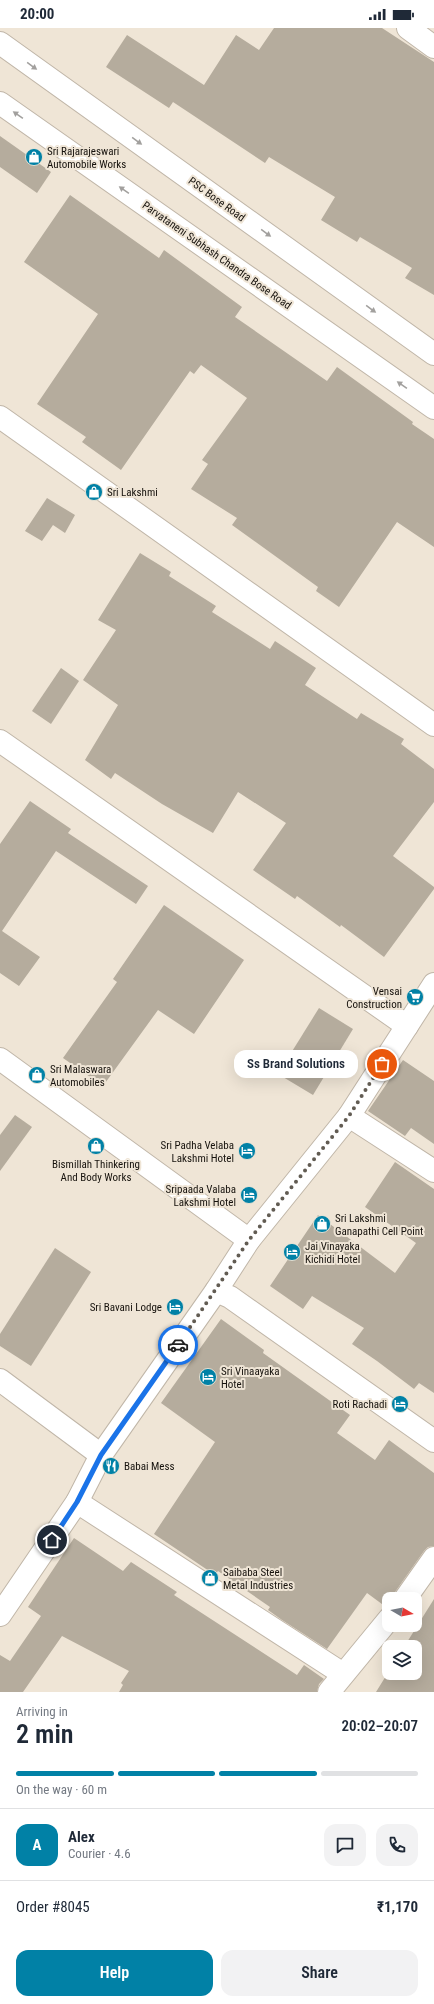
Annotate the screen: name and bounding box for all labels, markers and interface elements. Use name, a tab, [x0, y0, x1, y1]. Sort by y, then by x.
text: 20:00	[20, 5, 54, 23]
one-way arrow	[26, 61, 37, 70]
one-way arrow	[12, 111, 23, 119]
one-way arrow	[132, 137, 143, 145]
place label: Sri Rajarajeswari Automobile Works	[47, 145, 126, 171]
shop icon: Sri Rajarajeswari Automobile Works	[24, 147, 44, 167]
street label: PSC Bose Road	[186, 174, 248, 224]
one-way arrow	[119, 186, 129, 194]
street label: Parvataneni Subhash Chandra Bose Road	[140, 199, 294, 312]
one-way arrow	[260, 229, 271, 238]
one-way arrow	[366, 305, 377, 313]
one-way arrow	[397, 381, 407, 389]
shop icon: Sri Lakshmi	[84, 482, 104, 502]
place label: Sri Lakshmi	[107, 486, 158, 499]
place label: Vensai Construction	[346, 985, 402, 1011]
supermarket icon: Vensai Construction	[405, 987, 425, 1007]
pin	[365, 1047, 399, 1081]
callout: Ss Brand Solutions	[234, 1050, 358, 1078]
icon: bag	[371, 1053, 393, 1075]
text: Ss Brand Solutions	[247, 1056, 345, 1071]
place label: Sri Malaswara Automobiles	[50, 1063, 111, 1089]
shop icon: Sri Malaswara Automobiles	[27, 1065, 47, 1085]
shop icon: Bismillah Thinkering And Body Works	[86, 1136, 106, 1156]
place label: Sri Padha Velaba Lakshmi Hotel	[160, 1139, 234, 1165]
hotel icon: Sri Padha Velaba Lakshmi Hotel	[237, 1141, 257, 1161]
place label: Bismillah Thinkering And Body Works	[52, 1158, 140, 1184]
place label: Sripaada Valaba Lakshmi Hotel	[166, 1183, 236, 1209]
hotel icon: Sripaada Valaba Lakshmi Hotel	[239, 1185, 259, 1205]
place label: Sri Lakshmi Ganapathi Cell Point	[335, 1212, 423, 1238]
shop icon: Sri Lakshmi Ganapathi Cell Point	[312, 1214, 332, 1234]
place label: Jai Vinayaka Kichidi Hotel	[305, 1240, 360, 1266]
hotel icon: Jai Vinayaka Kichidi Hotel	[282, 1242, 302, 1262]
hotel icon: Sri Bavani Lodge	[165, 1297, 185, 1317]
place label: Sri Bavani Lodge	[90, 1301, 162, 1314]
courier	[158, 1325, 198, 1365]
icon: car	[167, 1334, 189, 1356]
place label: Sri Vinaayaka Hotel	[221, 1365, 280, 1391]
hotel icon: Sri Vinaayaka Hotel	[198, 1367, 218, 1387]
hotel icon: Roti Rachadi	[390, 1394, 410, 1414]
place label: Roti Rachadi	[333, 1398, 387, 1411]
restaurant icon: Babai Mess	[101, 1456, 121, 1476]
place label: Babai Mess	[124, 1460, 175, 1473]
pin	[35, 1523, 69, 1557]
icon: home	[41, 1529, 63, 1551]
place label: Saibaba Steel Metal Industries	[223, 1566, 293, 1592]
shop icon: Saibaba Steel Metal Industries	[200, 1568, 220, 1588]
north arrow	[382, 1592, 422, 1632]
map controls	[382, 1592, 422, 1680]
button: layers	[382, 1640, 422, 1680]
text: Arriving in	[16, 1704, 68, 1719]
text: 20:02–20:07	[341, 1717, 418, 1735]
text: 2 min	[16, 1719, 74, 1749]
text: On the way · 60 m	[16, 1782, 107, 1797]
button: chat	[324, 1824, 366, 1866]
button: phone	[376, 1824, 418, 1866]
text: Alex	[68, 1828, 95, 1846]
text: A	[33, 1836, 41, 1854]
text: Courier · 4.6	[68, 1846, 131, 1861]
text: Order #8045	[16, 1898, 90, 1916]
text: ₹1,170	[377, 1898, 418, 1916]
button: Help	[16, 1950, 213, 1996]
button: Share	[221, 1950, 418, 1996]

